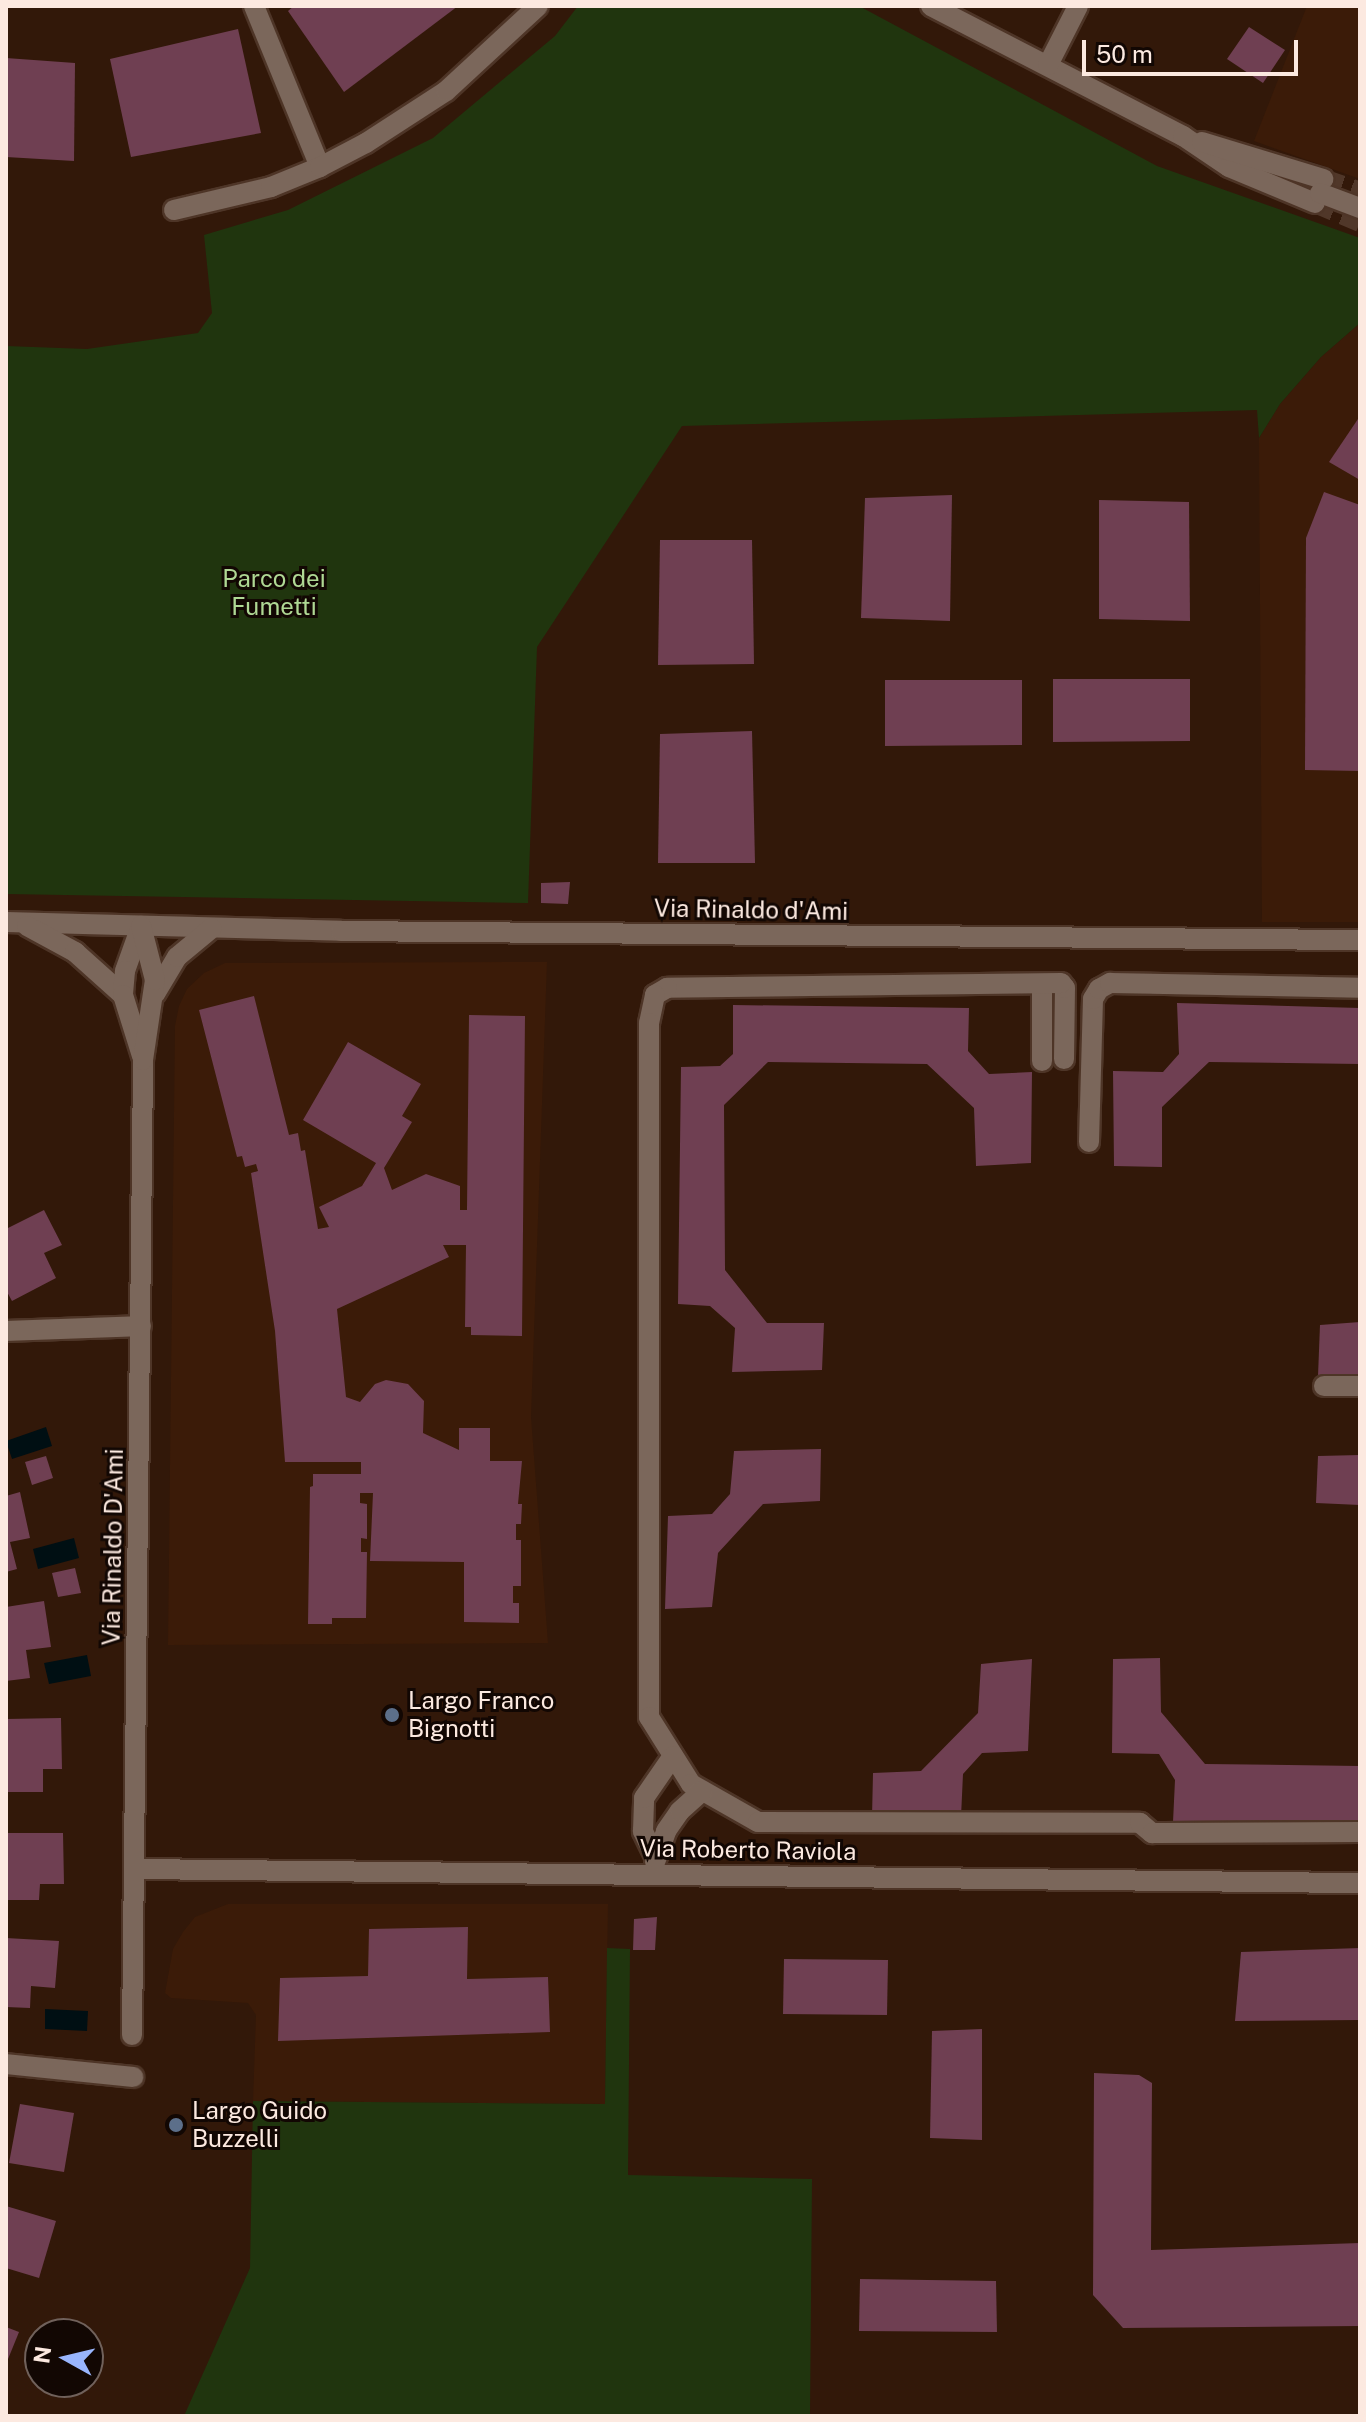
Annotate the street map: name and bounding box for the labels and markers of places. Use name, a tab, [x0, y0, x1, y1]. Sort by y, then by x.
place label: Largo Franco Bignotti	[408, 1687, 555, 1743]
marker: Largo Franco Bignotti	[383, 1706, 401, 1724]
place label: Largo Guido Buzzelli	[192, 2097, 327, 2153]
marker: Largo Guido Buzzelli	[167, 2116, 185, 2134]

